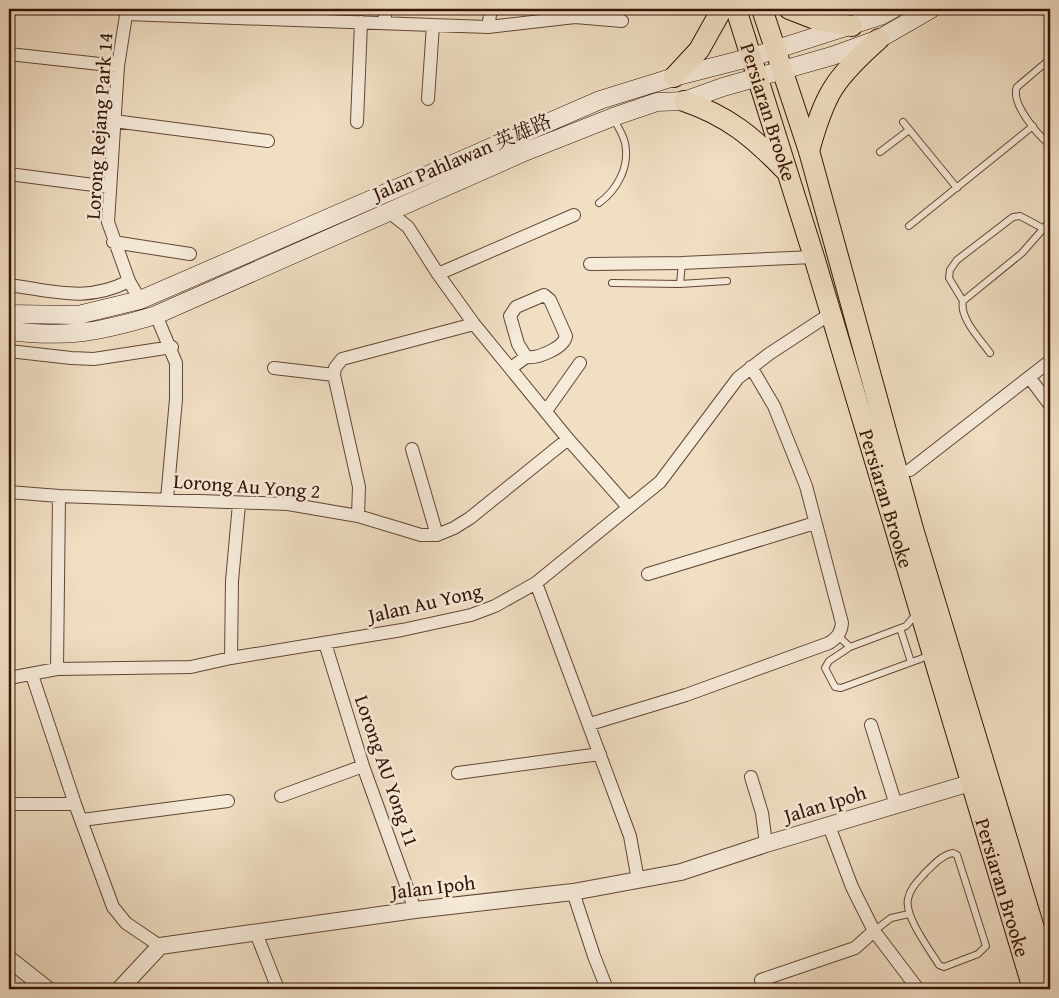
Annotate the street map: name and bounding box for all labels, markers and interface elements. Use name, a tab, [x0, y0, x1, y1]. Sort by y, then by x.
street label: Lorong Rejang Park 14	[78, 32, 119, 220]
street label: Persiaran Brooke	[734, 39, 804, 185]
street label: Jalan Pahlawan 英雄路	[365, 106, 556, 208]
street label: Persiaran Brooke	[852, 425, 921, 571]
street label: Lorong Au Yong 2	[173, 466, 322, 505]
street label: Jalan Au Yong	[362, 575, 485, 630]
street label: Lorong AU Yong 11	[348, 691, 427, 850]
street label: Jalan Ipoh	[777, 777, 870, 831]
street label: Persiaran Brooke	[969, 814, 1038, 960]
street label: Jalan Ipoh	[386, 867, 477, 906]

